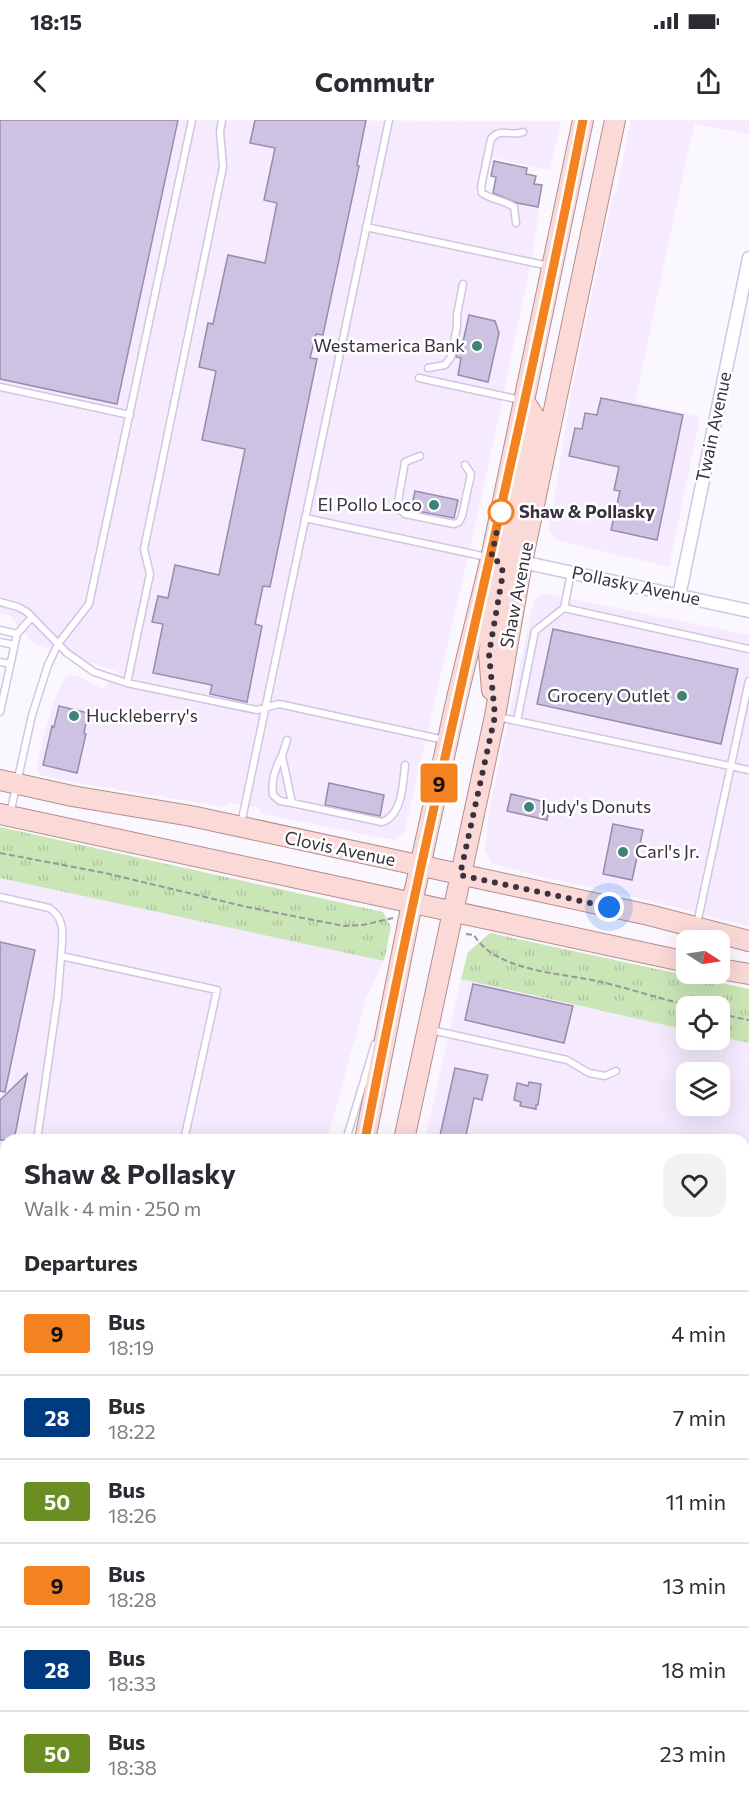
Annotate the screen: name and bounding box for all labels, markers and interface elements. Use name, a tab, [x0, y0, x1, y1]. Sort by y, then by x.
text: 18:15	[30, 8, 82, 35]
icon: back	[24, 65, 57, 98]
text: Commutr	[315, 65, 434, 98]
icon: share	[692, 65, 725, 98]
place label: Westamerica Bank	[314, 334, 465, 356]
marker: Westamerica Bank	[470, 339, 484, 353]
street label: Twain Avenue	[691, 370, 735, 484]
place label: El Pollo Loco	[317, 493, 422, 515]
marker: El Pollo Loco	[427, 498, 441, 512]
marker: Shaw & Pollasky	[488, 499, 514, 525]
place label: Shaw & Pollasky	[519, 500, 655, 522]
street label: Shaw Avenue	[495, 540, 537, 650]
street label: Pollasky Avenue	[570, 561, 703, 609]
place label: Grocery Outlet	[547, 684, 670, 706]
marker: Grocery Outlet	[675, 689, 689, 703]
place label: Huckleberry's	[86, 704, 198, 726]
marker: Huckleberry's	[67, 709, 81, 723]
line badge: 9	[420, 764, 458, 802]
text: 9	[433, 771, 445, 796]
place label: Judy's Donuts	[541, 795, 651, 817]
marker: Judy's Donuts	[522, 800, 536, 814]
street label: Clovis Avenue	[283, 826, 398, 871]
place label: Carl's Jr.	[635, 840, 700, 862]
marker: Carl's Jr.	[616, 845, 630, 859]
your location	[594, 892, 624, 922]
north arrow	[676, 930, 730, 984]
map controls	[676, 930, 730, 1116]
button: locate	[676, 996, 730, 1050]
button: layers	[676, 1062, 730, 1116]
button: heart	[663, 1154, 726, 1217]
text: Shaw & Pollasky	[24, 1156, 236, 1190]
text: Walk · 4 min · 250 m	[24, 1196, 201, 1220]
text: Departures	[24, 1249, 138, 1276]
text: Bus	[108, 1308, 145, 1335]
text: 4 min	[671, 1320, 726, 1347]
text: 9	[51, 1321, 63, 1346]
text: 18:19	[108, 1335, 154, 1359]
text: Bus	[108, 1392, 145, 1419]
text: 7 min	[673, 1404, 726, 1431]
text: 28	[45, 1405, 69, 1430]
text: 18:22	[108, 1419, 156, 1443]
text: Bus	[108, 1476, 145, 1503]
text: 11 min	[666, 1488, 726, 1515]
text: 50	[44, 1489, 70, 1514]
text: 18:26	[108, 1503, 157, 1527]
text: Bus	[108, 1560, 145, 1587]
text: 13 min	[662, 1572, 726, 1599]
text: 9	[51, 1573, 63, 1598]
text: 18:28	[108, 1587, 157, 1611]
text: Bus	[108, 1644, 145, 1671]
text: 18 min	[662, 1656, 726, 1683]
text: 28	[45, 1657, 69, 1682]
text: 18:33	[108, 1671, 156, 1695]
text: Bus	[108, 1728, 145, 1755]
text: 23 min	[660, 1740, 726, 1767]
text: 50	[44, 1741, 70, 1766]
text: 18:38	[108, 1755, 157, 1779]

